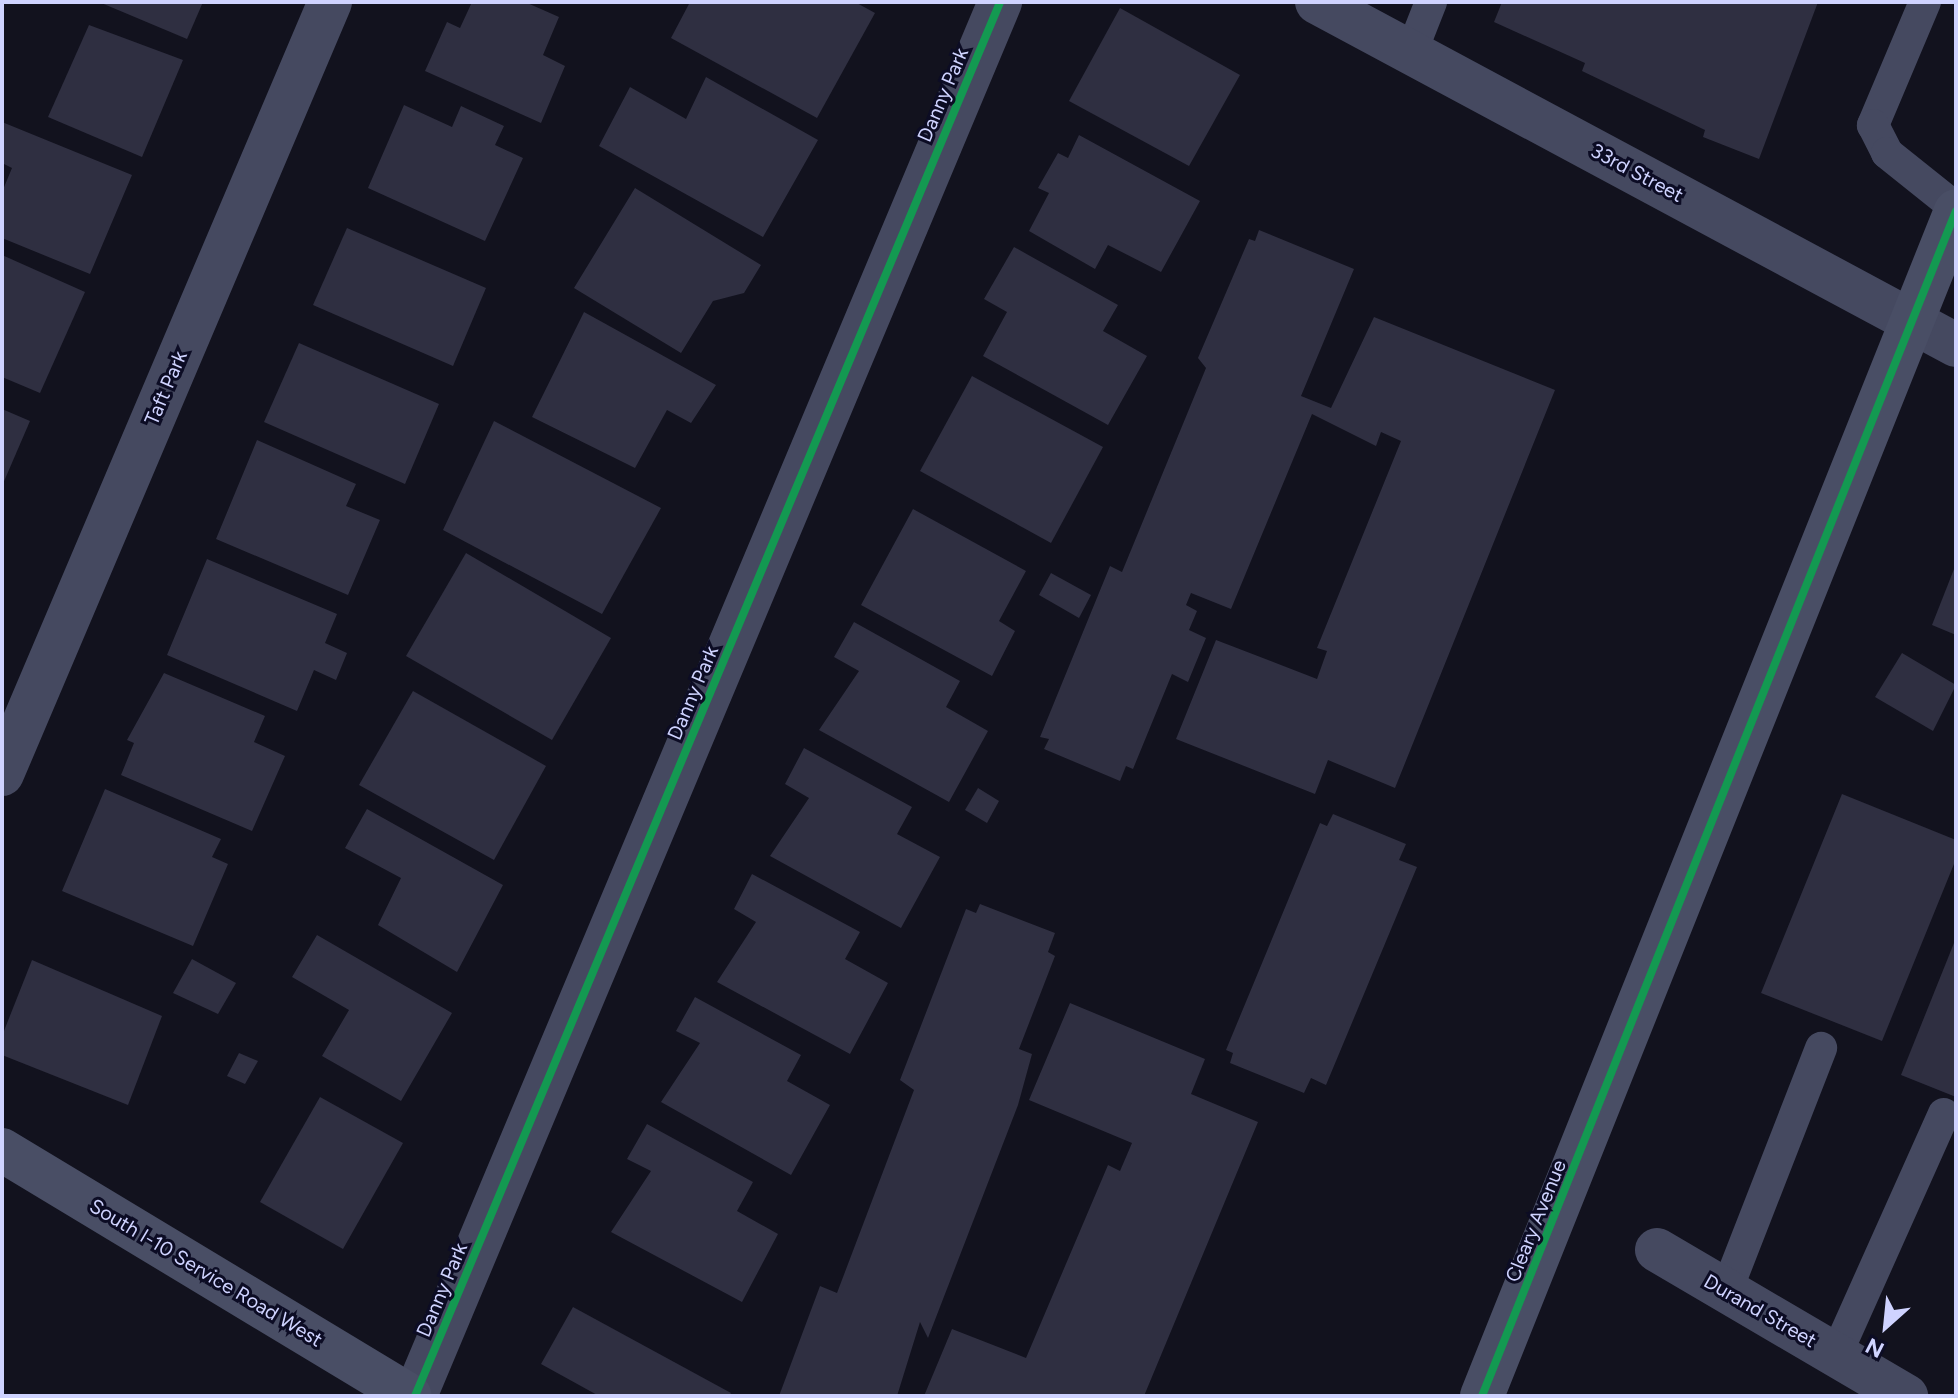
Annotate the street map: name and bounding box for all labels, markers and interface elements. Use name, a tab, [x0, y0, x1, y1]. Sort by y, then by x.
street label: Danny Park	[912, 44, 974, 146]
street label: 33rd Street	[1587, 139, 1687, 207]
street label: Taft Park	[140, 347, 192, 429]
street label: Danny Park	[662, 642, 724, 744]
street label: Cleary Avenue	[1501, 1156, 1571, 1286]
street label: South I-10 Service Road West	[85, 1194, 327, 1352]
street label: Danny Park	[411, 1239, 473, 1341]
street label: Durand Street	[1700, 1269, 1820, 1353]
north arrow	[1846, 1286, 1926, 1366]
text: N	[1861, 1332, 1889, 1364]

